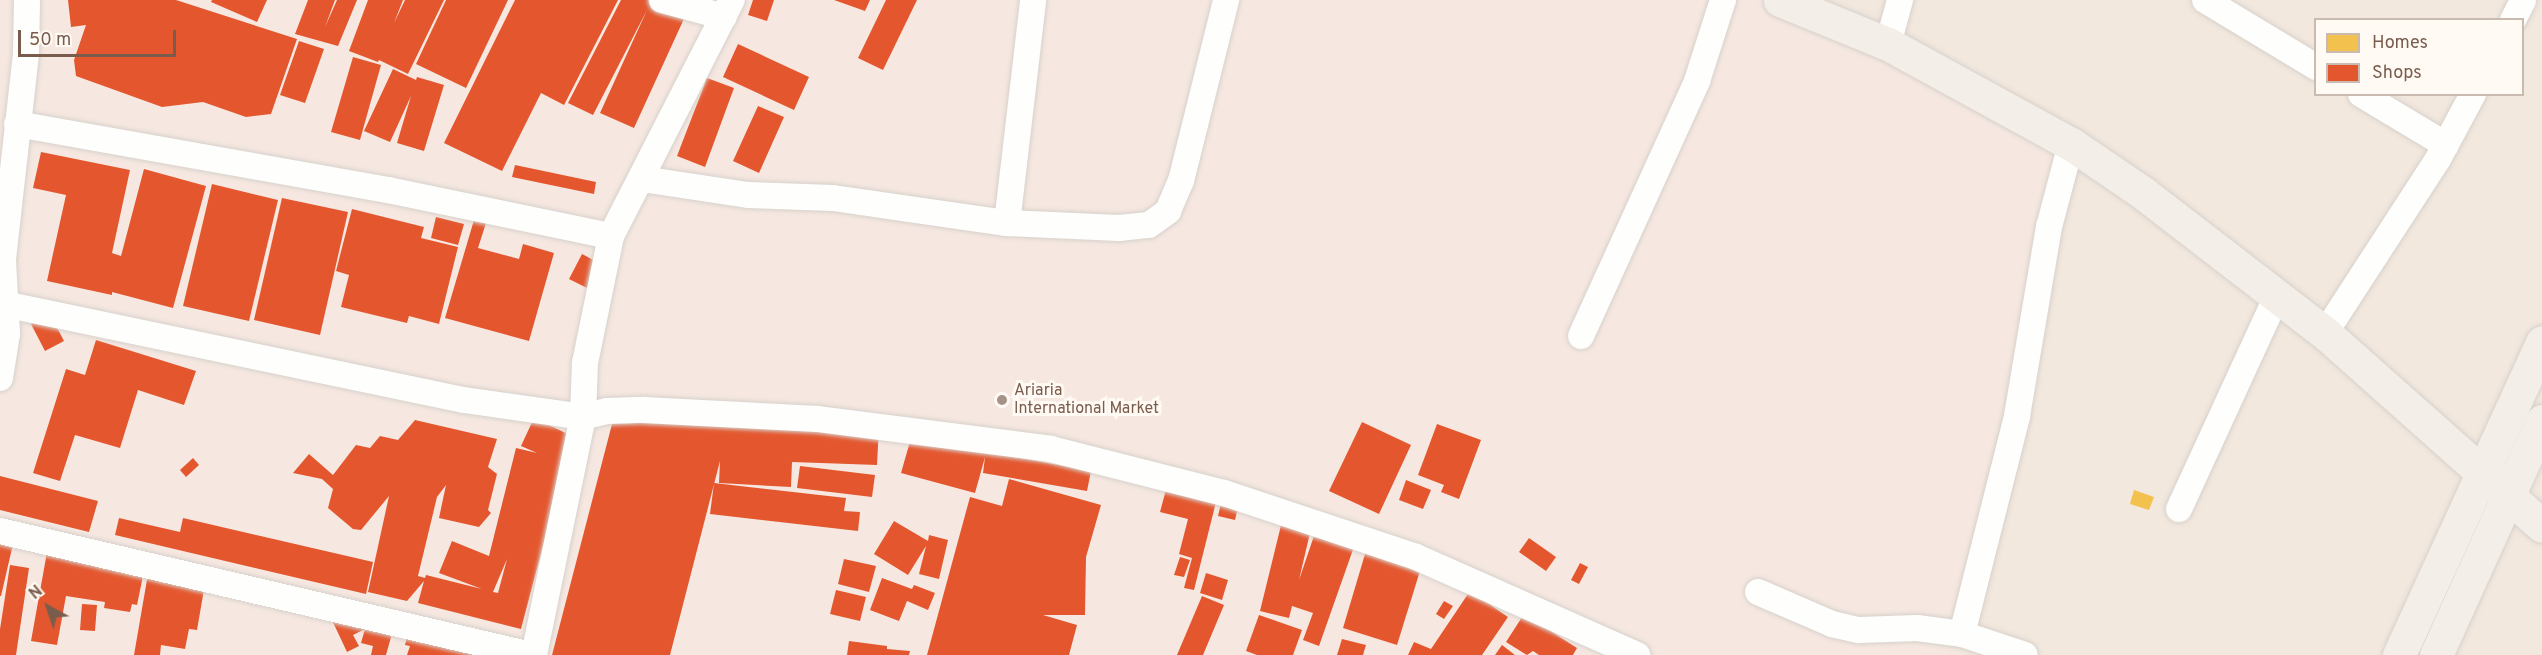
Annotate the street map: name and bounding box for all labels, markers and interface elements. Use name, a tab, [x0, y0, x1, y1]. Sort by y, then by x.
scale bar	[21, 18, 178, 56]
legend	[2314, 18, 2524, 96]
text: 50 m	[29, 29, 71, 52]
text: Homes	[2372, 32, 2428, 55]
text: Shops	[2372, 62, 2422, 85]
place label: Ariaria International Market	[1014, 381, 1159, 419]
marker: Ariaria International Market	[995, 393, 1009, 407]
north arrow	[18, 577, 78, 637]
text: N	[26, 582, 47, 605]

